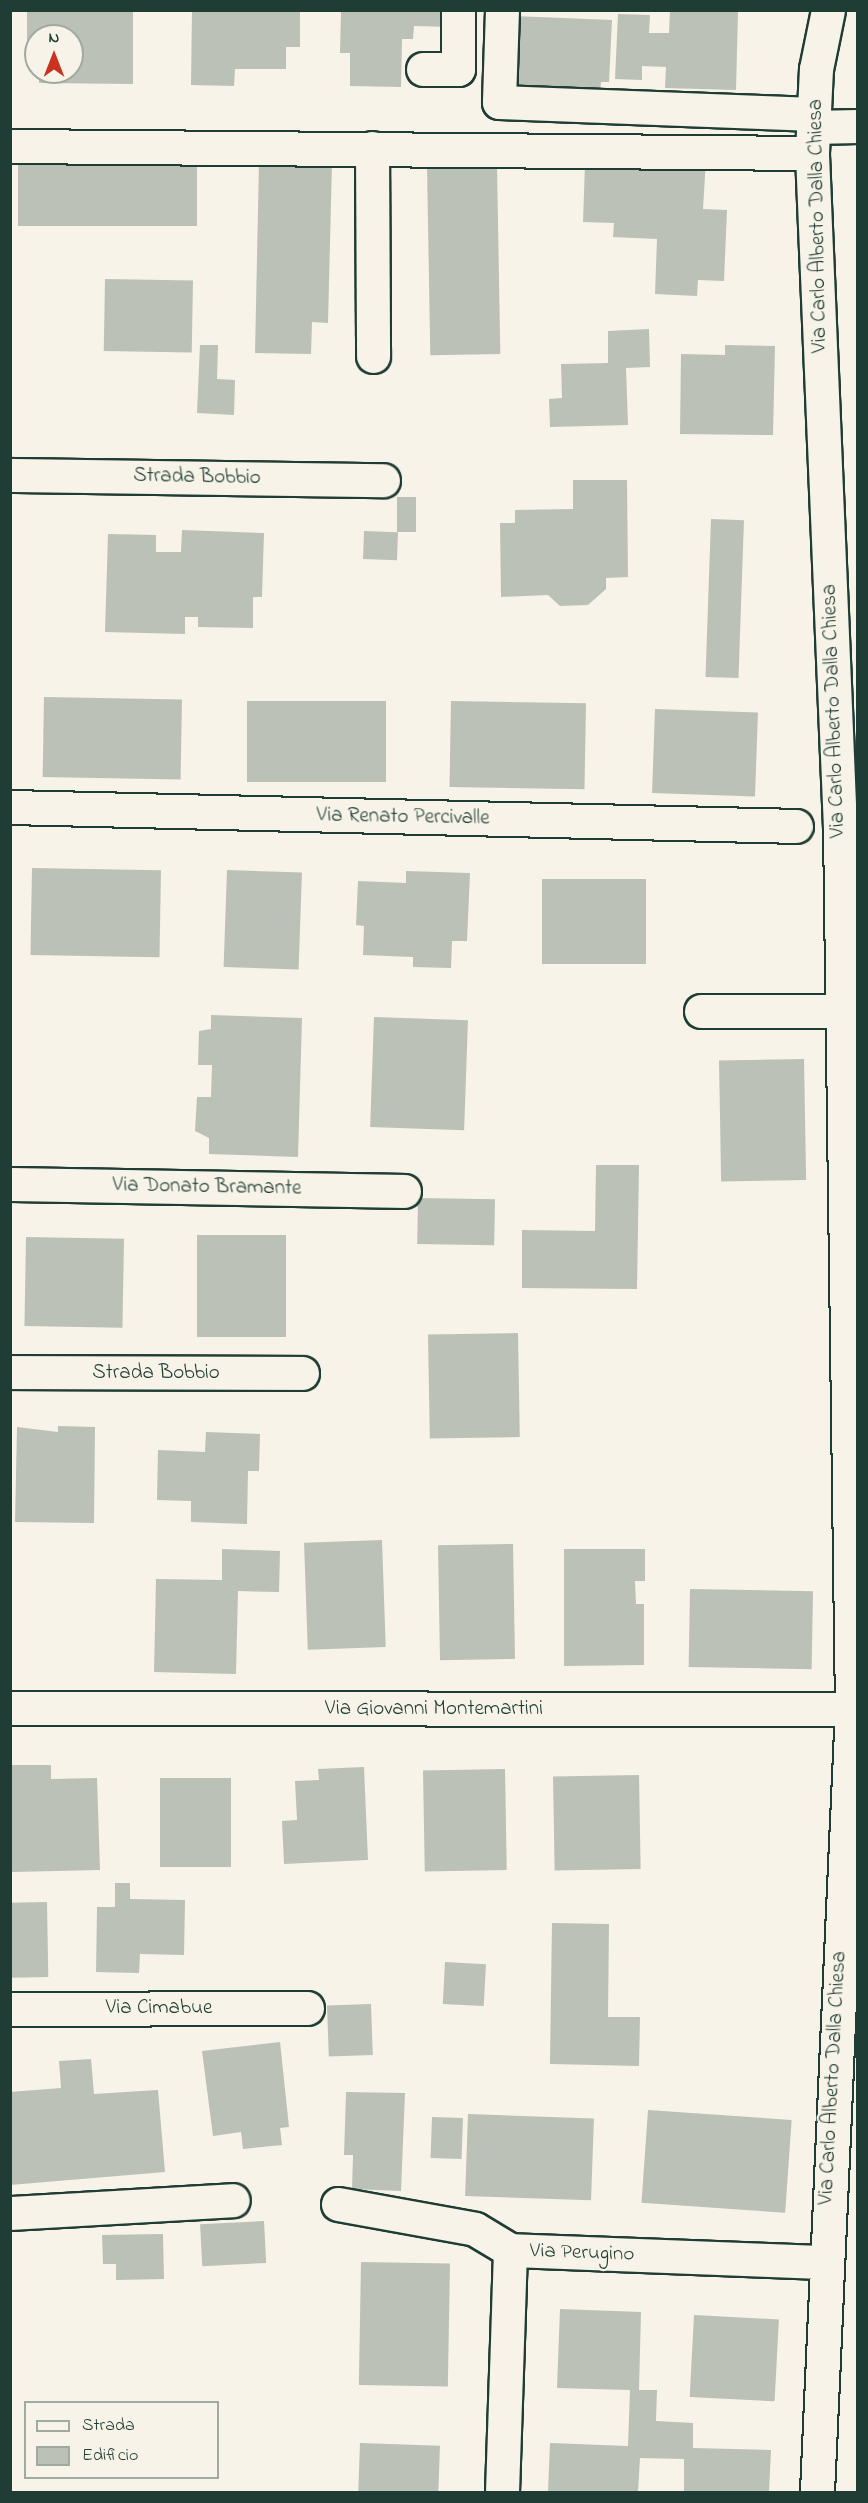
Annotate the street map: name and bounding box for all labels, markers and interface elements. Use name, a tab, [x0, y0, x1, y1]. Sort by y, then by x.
north arrow	[24, 24, 84, 84]
text: N	[49, 26, 59, 50]
street label: Via Carlo Alberto Dalla Chiesa	[803, 99, 833, 353]
street label: Strada Bobbio	[133, 463, 261, 491]
street label: Via Carlo Alberto Dalla Chiesa	[817, 584, 851, 838]
street label: Via Renato Percivalle	[316, 803, 490, 831]
street label: Via Donato Bramante	[112, 1173, 302, 1201]
street label: Strada Bobbio	[92, 1360, 220, 1386]
street label: Via Giovanni Montemartini	[325, 1696, 543, 1722]
street label: Via Carlo Alberto Dalla Chiesa	[814, 1950, 852, 2206]
street label: Via Cimabue	[106, 1995, 212, 2021]
street label: Via Perugino	[529, 2239, 635, 2267]
legend	[24, 2401, 219, 2479]
text: Strada	[82, 2413, 135, 2439]
text: Edificio	[82, 2443, 138, 2469]

